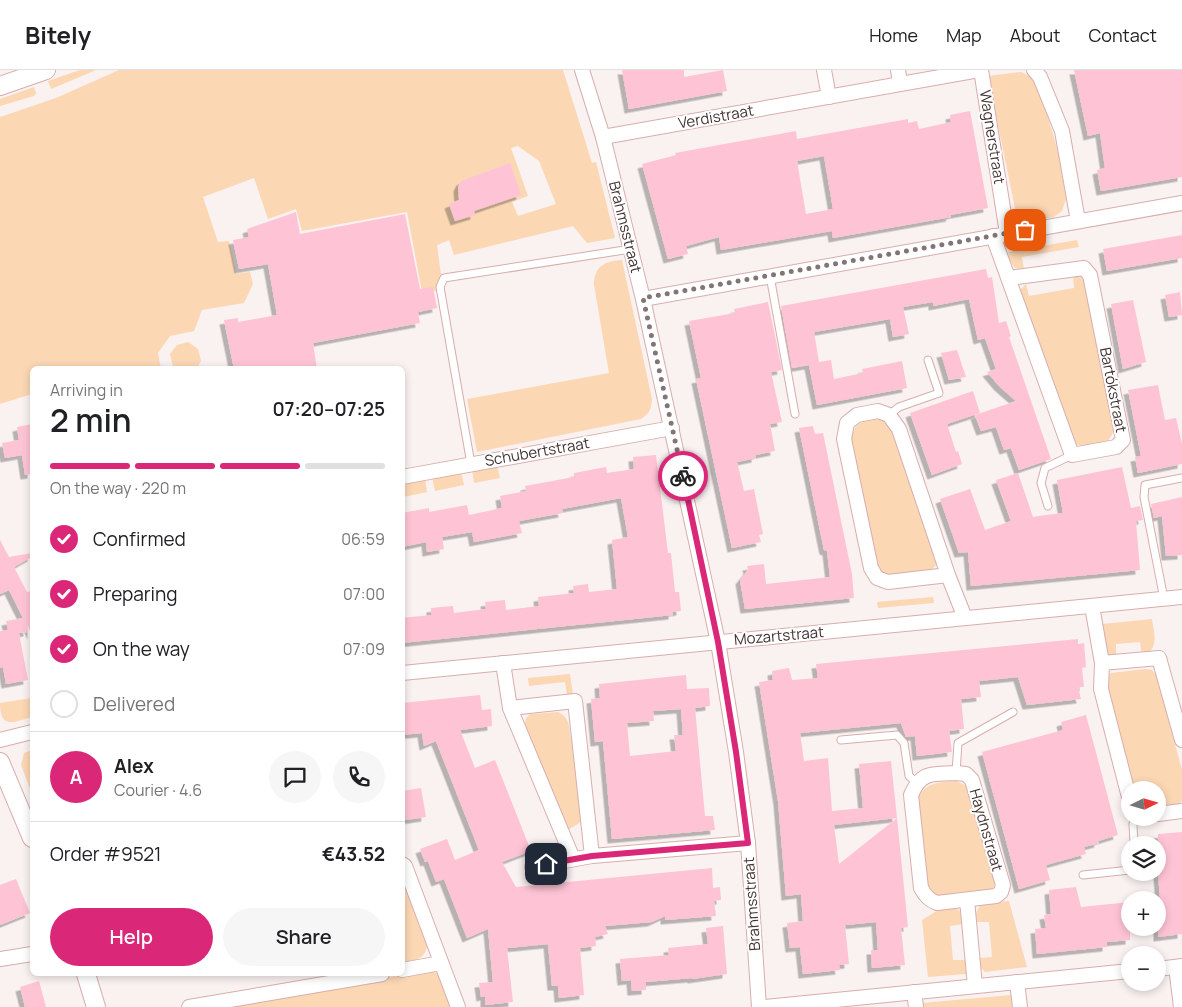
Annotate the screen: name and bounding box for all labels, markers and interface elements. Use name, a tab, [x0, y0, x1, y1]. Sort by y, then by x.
text: Bitely	[25, 18, 91, 51]
text: Home	[869, 23, 918, 47]
text: Map	[946, 23, 982, 47]
text: About	[1010, 23, 1060, 47]
text: Contact	[1088, 23, 1157, 47]
street label: Wagnerstraat	[975, 88, 1010, 185]
street label: Verdistraat	[677, 100, 755, 133]
street label: Brahmsstraat	[604, 179, 647, 275]
pin	[1004, 209, 1046, 251]
icon: bag	[1011, 216, 1039, 244]
street label: Bartókstraat	[1095, 345, 1132, 434]
text: Arriving in	[50, 379, 123, 401]
text: 07:20–07:25	[272, 396, 385, 422]
text: 2 min	[50, 398, 132, 442]
street label: Schubertstraat	[483, 432, 591, 471]
courier	[658, 451, 708, 501]
icon: bike	[669, 462, 697, 490]
text: On the way · 220 m	[50, 477, 186, 499]
icon: check	[50, 525, 78, 553]
text: Confirmed	[93, 526, 186, 552]
text: 06:59	[341, 528, 385, 550]
icon: check	[50, 580, 78, 608]
text: Preparing	[93, 581, 178, 607]
text: 07:00	[343, 583, 385, 605]
street label: Mozartstraat	[733, 621, 825, 650]
icon: check	[50, 635, 78, 663]
text: On the way	[93, 636, 190, 662]
text: 07:09	[343, 638, 385, 660]
text: Delivered	[93, 691, 175, 717]
button: chat	[269, 751, 321, 803]
button: phone	[333, 751, 385, 803]
text: Alex	[114, 753, 154, 779]
text: A	[70, 764, 82, 790]
text: Courier · 4.6	[114, 779, 202, 801]
north arrow	[1121, 781, 1166, 826]
map controls	[1121, 781, 1166, 991]
street label: Haydnstraat	[965, 786, 1008, 874]
button: layers	[1121, 836, 1166, 881]
text: Order #9521	[50, 841, 161, 867]
text: €43.52	[322, 841, 385, 867]
pin	[525, 843, 567, 885]
icon: home	[532, 850, 560, 878]
street label: Brahmsstraat	[738, 857, 765, 952]
button: +	[1121, 891, 1166, 936]
button: Help	[50, 908, 213, 966]
button: Share	[223, 908, 385, 966]
button: −	[1121, 946, 1166, 991]

